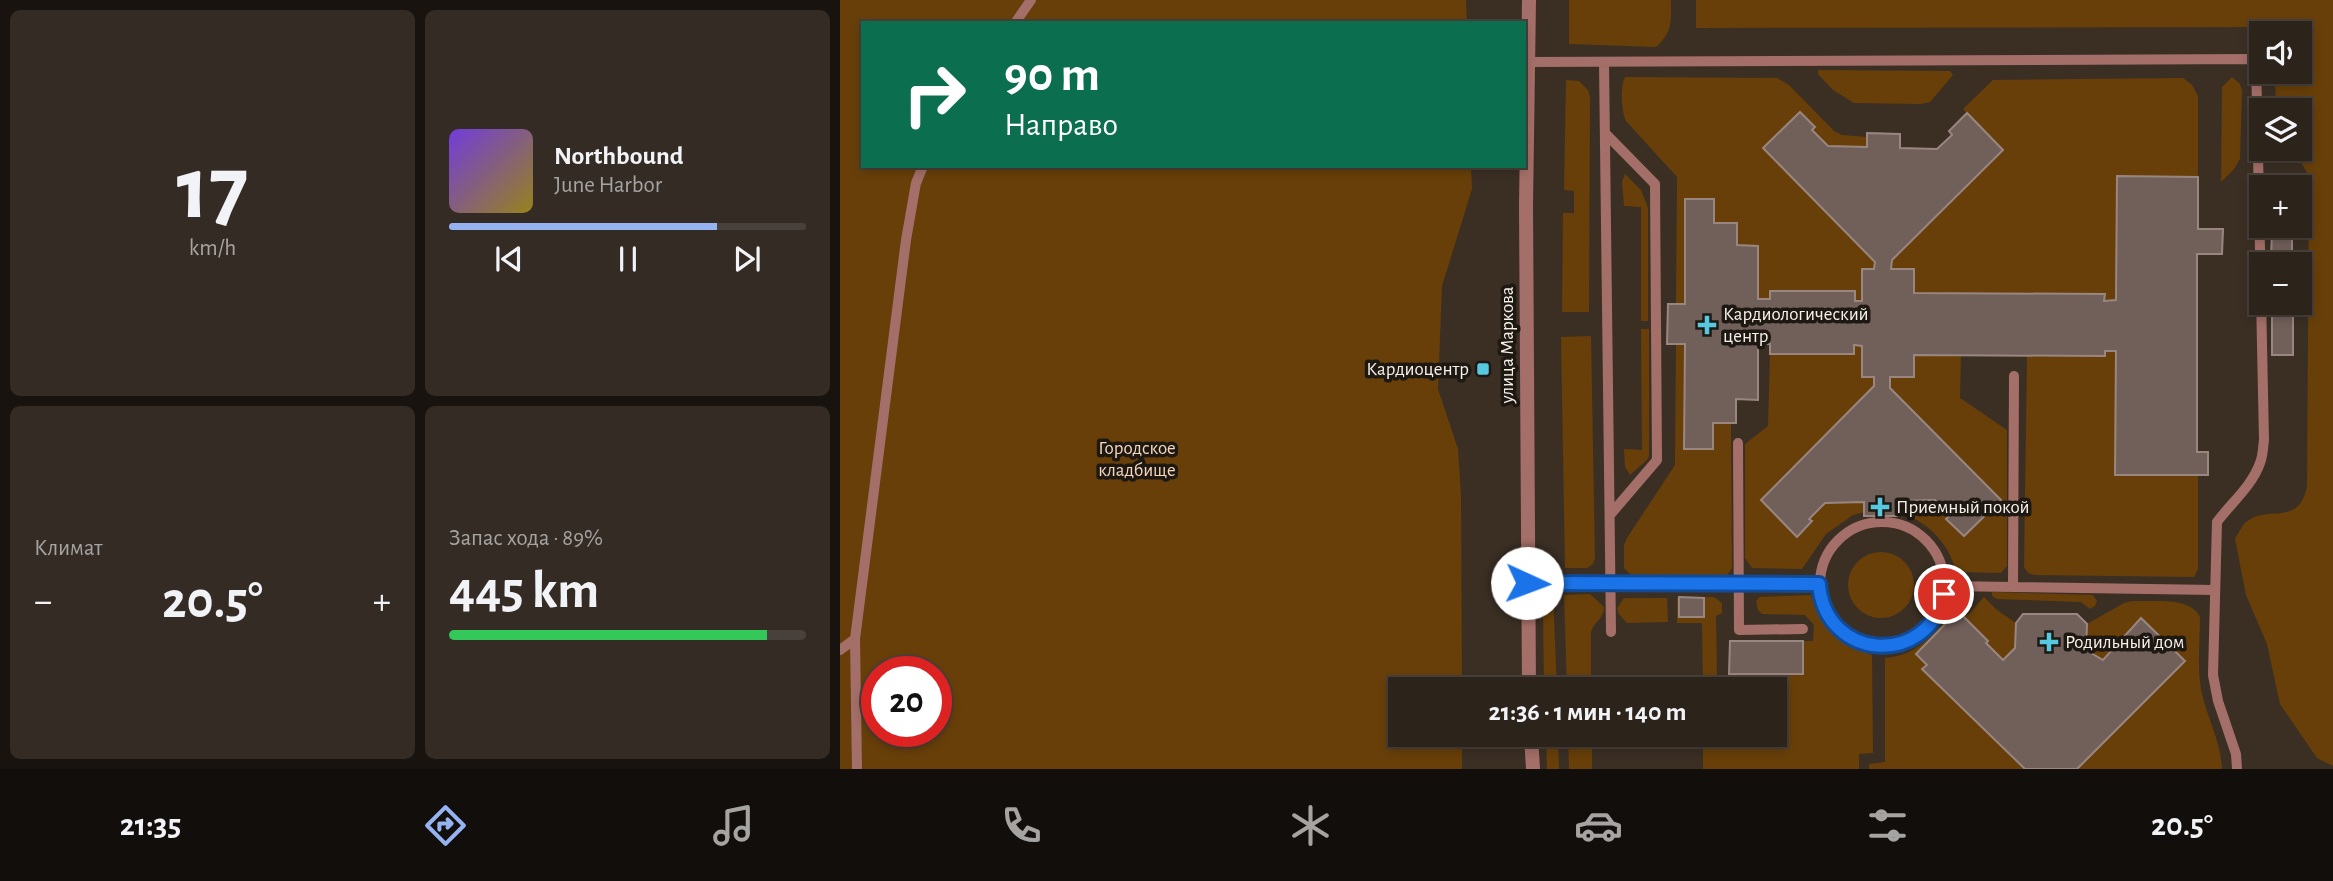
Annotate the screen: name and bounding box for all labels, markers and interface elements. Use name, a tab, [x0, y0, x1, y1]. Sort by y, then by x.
map controls	[2249, 21, 2312, 315]
button: sound	[2249, 21, 2312, 84]
icon: right	[889, 49, 980, 140]
text: 90 m	[1004, 51, 1100, 100]
button: layers	[2249, 98, 2312, 161]
text: Направо	[1004, 109, 1118, 141]
text: Northbound	[554, 143, 683, 169]
text: 17	[176, 144, 249, 235]
text: June Harbor	[554, 174, 662, 197]
button: +	[2249, 175, 2312, 238]
text: km/h	[189, 237, 236, 260]
icon: previous	[490, 240, 528, 278]
icon: pause	[609, 240, 647, 278]
icon: next	[728, 240, 766, 278]
button: −	[2249, 252, 2312, 315]
street label: улица Маркова	[1498, 286, 1517, 404]
place label: Кардиологический центр	[1723, 305, 1869, 346]
marker: Кардиологический центр	[1697, 315, 1717, 335]
place label: Кардиоцентр	[1366, 360, 1469, 379]
marker: Кардиоцентр	[1475, 361, 1491, 377]
park label: Городское кладбище	[1098, 439, 1176, 480]
marker: Приемный покой	[1870, 497, 1890, 517]
place label: Приемный покой	[1896, 498, 2029, 517]
text: Запас хода · 89%	[449, 527, 603, 550]
text: Климат	[34, 537, 103, 560]
position arrow	[1490, 546, 1564, 620]
pin	[1914, 564, 1974, 624]
text: 445 km	[449, 565, 599, 617]
text: 20.5°	[162, 575, 263, 627]
icon: arrive	[1925, 575, 1963, 613]
text: −	[34, 583, 52, 621]
text: +	[373, 583, 391, 621]
marker: Родильный дом	[2039, 632, 2059, 652]
place label: Родильный дом	[2065, 633, 2184, 652]
speed limit sign: 20	[861, 656, 952, 747]
text: 21:36 · 1 мин · 140 m	[1489, 699, 1686, 725]
icon: directions	[421, 801, 470, 850]
icon: music	[709, 801, 758, 850]
icon: phone	[997, 801, 1046, 850]
icon: climate	[1286, 801, 1335, 850]
icon: car	[1574, 801, 1623, 850]
icon: filters	[1863, 801, 1912, 850]
text: 21:35	[120, 809, 181, 841]
text: 20.5°	[2151, 809, 2213, 841]

